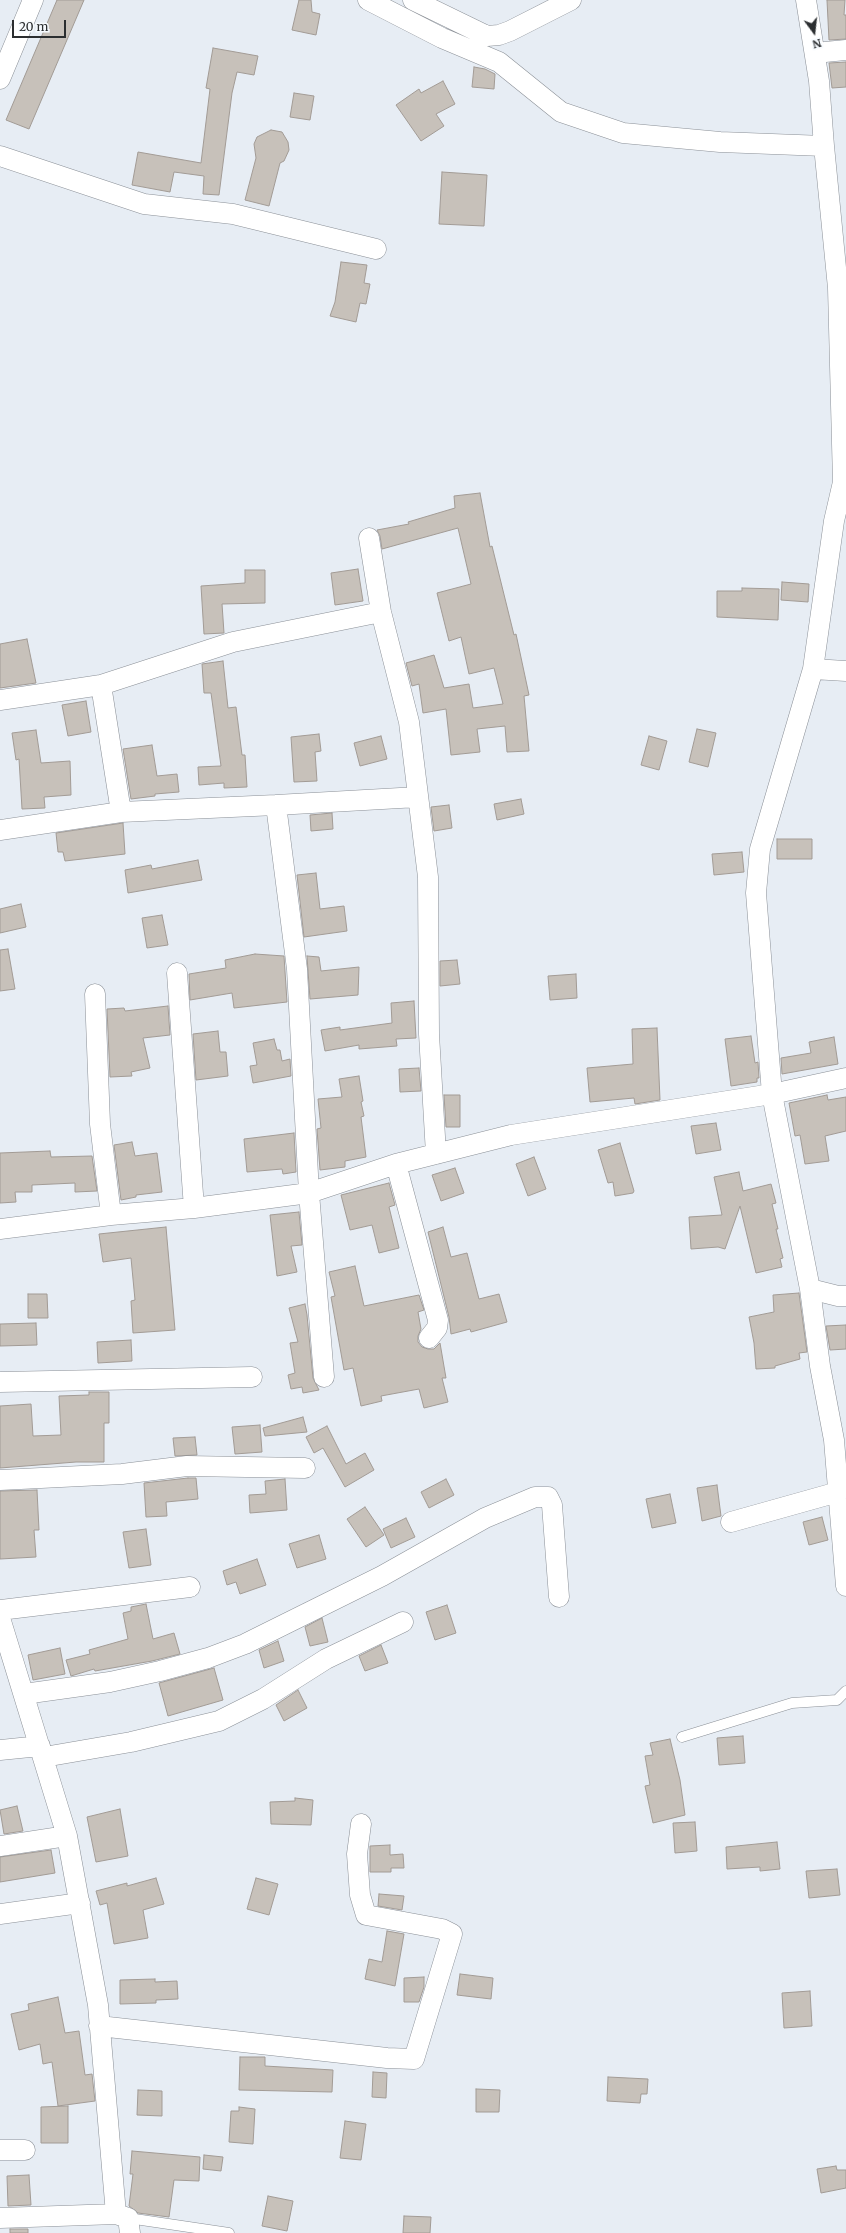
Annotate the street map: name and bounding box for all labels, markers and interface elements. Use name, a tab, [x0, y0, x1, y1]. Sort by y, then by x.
scale bar	[14, 12, 68, 38]
north arrow	[794, 12, 834, 52]
text: 20 m	[19, 19, 48, 34]
text: N	[811, 36, 823, 51]

